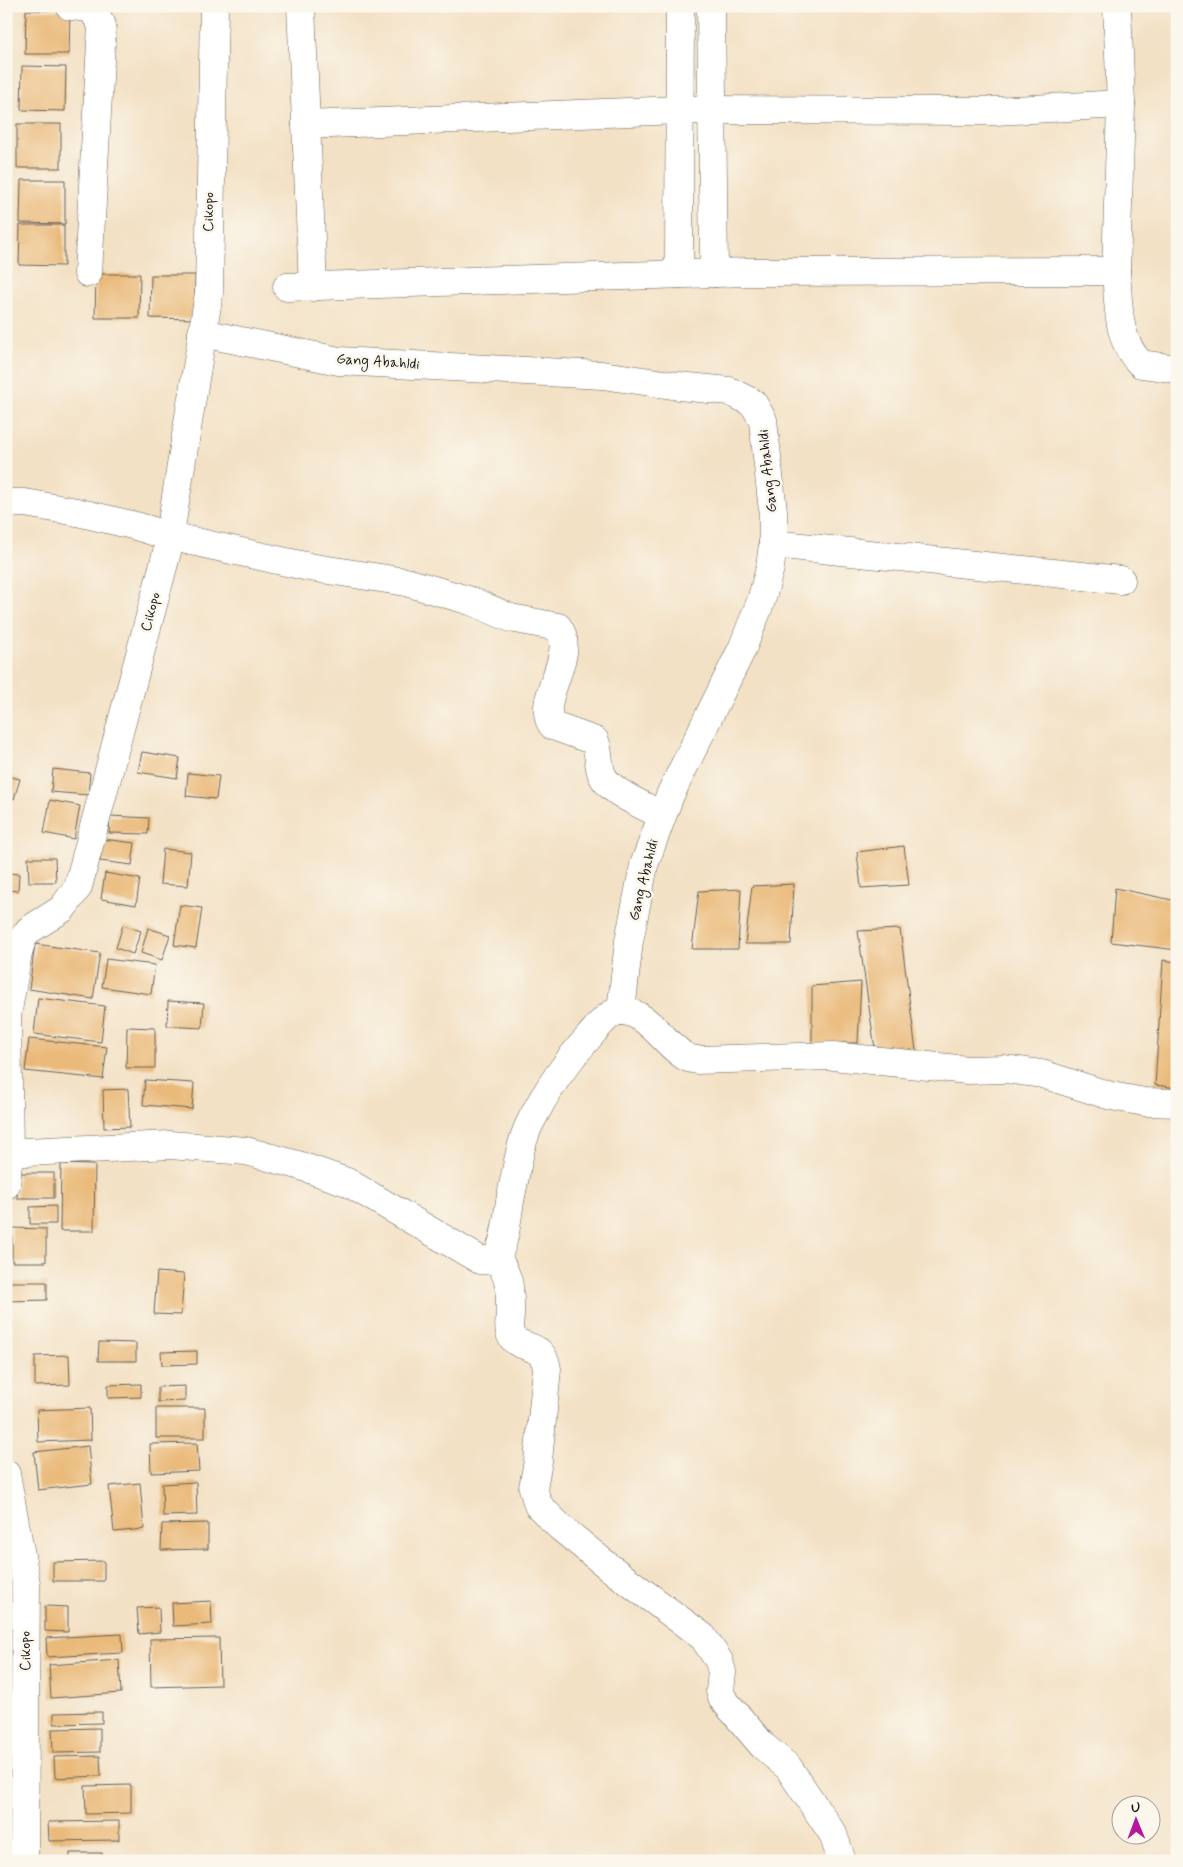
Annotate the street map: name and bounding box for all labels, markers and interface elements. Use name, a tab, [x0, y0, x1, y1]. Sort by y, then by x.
street label: Cikopo	[199, 192, 219, 232]
street label: Gang Abahldi	[335, 349, 420, 376]
street label: Gang Abahldi	[754, 428, 783, 514]
street label: Cikopo	[136, 590, 166, 634]
street label: Gang Abahldi	[624, 837, 665, 923]
street label: Cikopo	[16, 1631, 36, 1671]
north arrow	[1110, 1794, 1160, 1844]
text: U	[1131, 1799, 1141, 1817]

